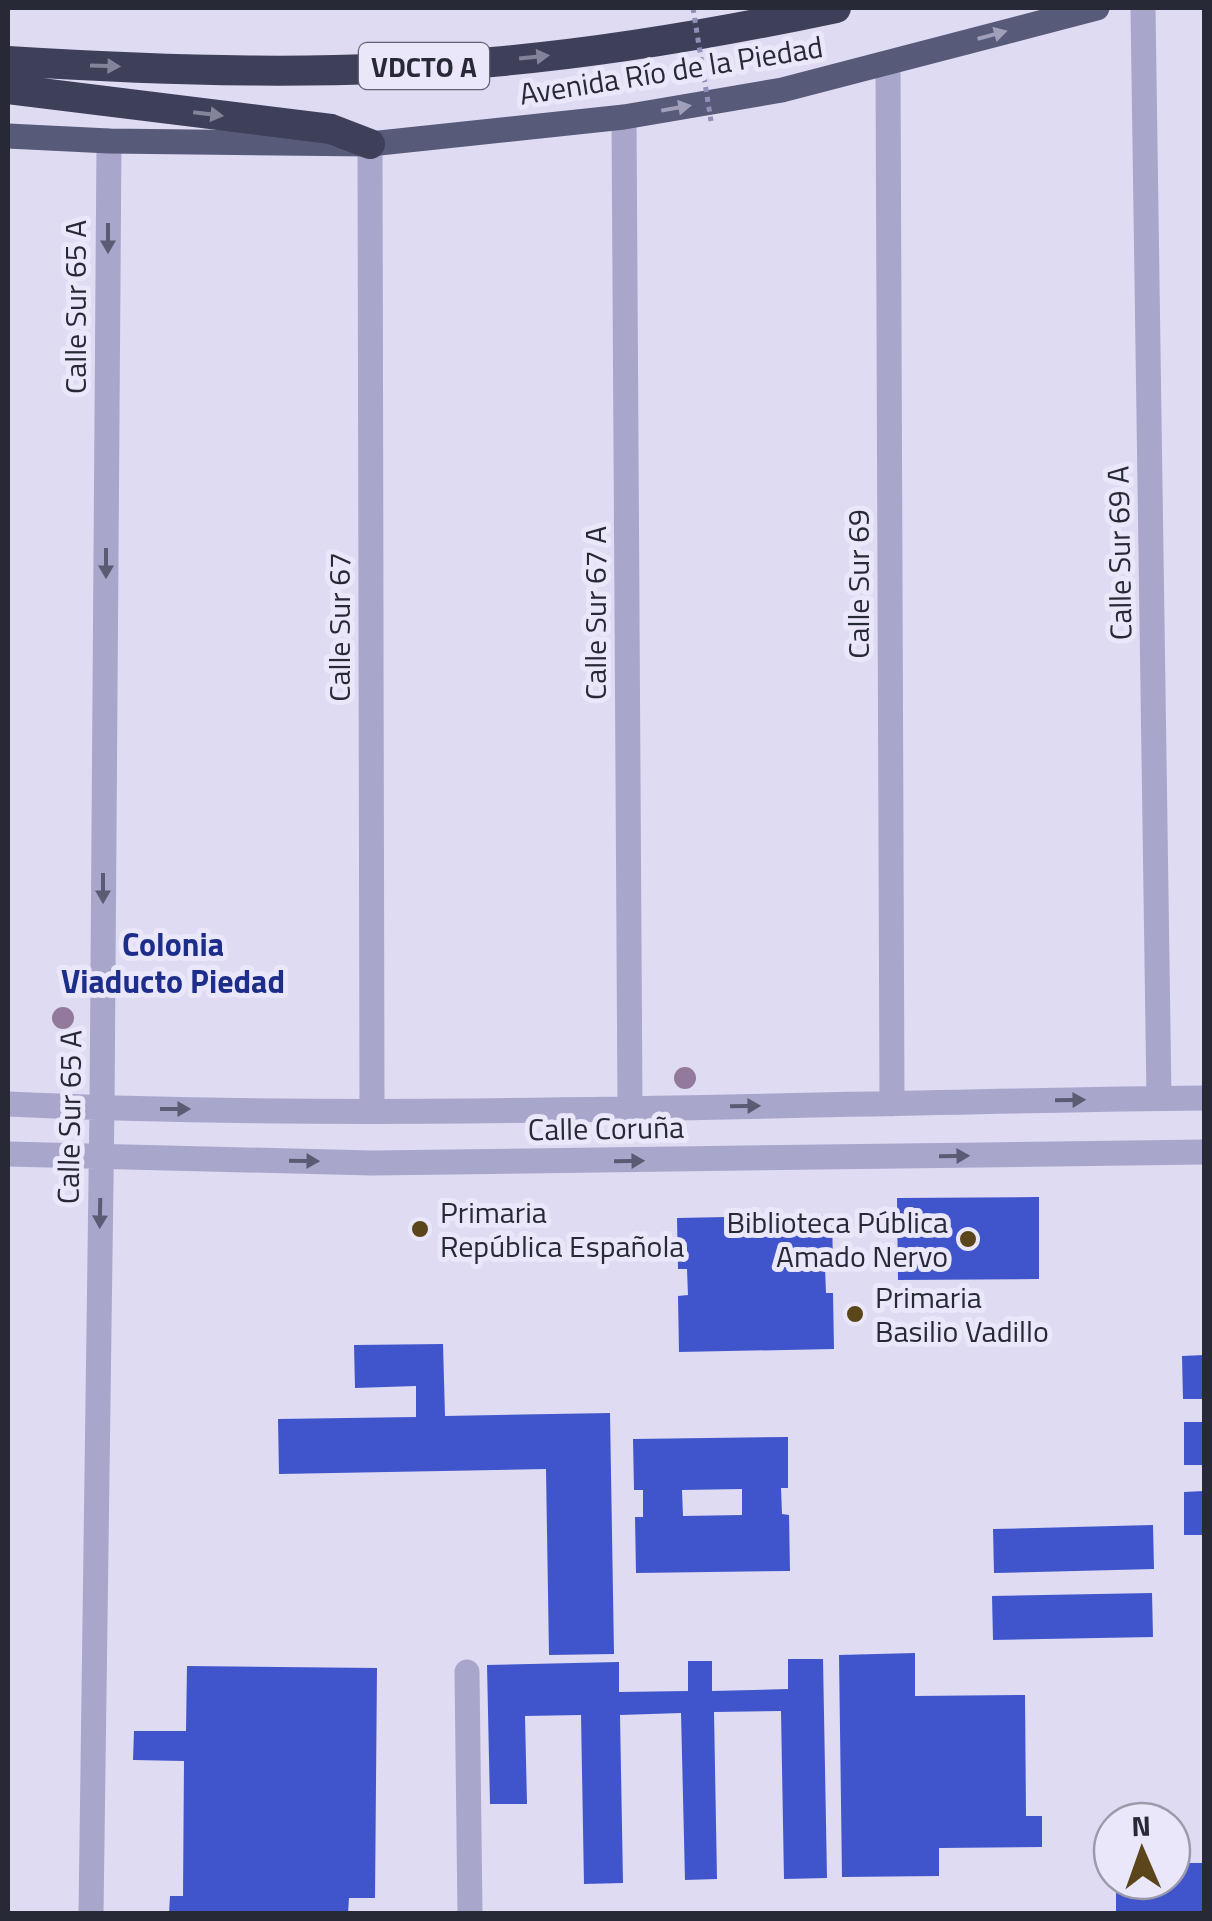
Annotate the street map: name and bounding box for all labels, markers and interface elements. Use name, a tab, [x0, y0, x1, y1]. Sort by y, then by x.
street label: Avenida Río de la Piedad	[516, 23, 826, 117]
one-way arrow	[977, 27, 1008, 43]
road number: VDCTO A	[359, 43, 489, 89]
one-way arrow	[519, 49, 551, 65]
one-way arrow	[89, 58, 121, 74]
one-way arrow	[660, 100, 692, 115]
one-way arrow	[193, 106, 225, 122]
street label: Calle Sur 65 A	[52, 220, 98, 394]
one-way arrow	[100, 223, 116, 255]
street label: Calle Sur 69 A	[1094, 465, 1144, 640]
street label: Calle Sur 69	[835, 509, 881, 659]
street label: Calle Sur 67 A	[572, 526, 618, 700]
one-way arrow	[98, 548, 114, 580]
street label: Calle Sur 67	[316, 552, 362, 702]
one-way arrow	[95, 873, 111, 905]
district label: Colonia Viaducto Piedad	[61, 920, 285, 1005]
street label: Calle Sur 65 A	[44, 1029, 94, 1204]
one-way arrow	[1054, 1092, 1086, 1108]
one-way arrow	[729, 1098, 761, 1114]
one-way arrow	[159, 1101, 191, 1117]
street label: Calle Coruña	[527, 1104, 685, 1152]
one-way arrow	[938, 1147, 970, 1163]
one-way arrow	[613, 1152, 645, 1168]
one-way arrow	[288, 1154, 320, 1170]
place label: Primaria República Española	[440, 1189, 684, 1269]
one-way arrow	[92, 1198, 108, 1230]
place label: Biblioteca Pública Amado Nervo	[726, 1199, 948, 1279]
marker: Primaria República Española	[409, 1218, 431, 1240]
marker: Biblioteca Pública Amado Nervo	[957, 1228, 979, 1250]
place label: Primaria Basilio Vadillo	[875, 1274, 1049, 1354]
marker: Primaria Basilio Vadillo	[844, 1303, 866, 1325]
north arrow	[1092, 1801, 1192, 1901]
text: N	[1131, 1804, 1152, 1847]

